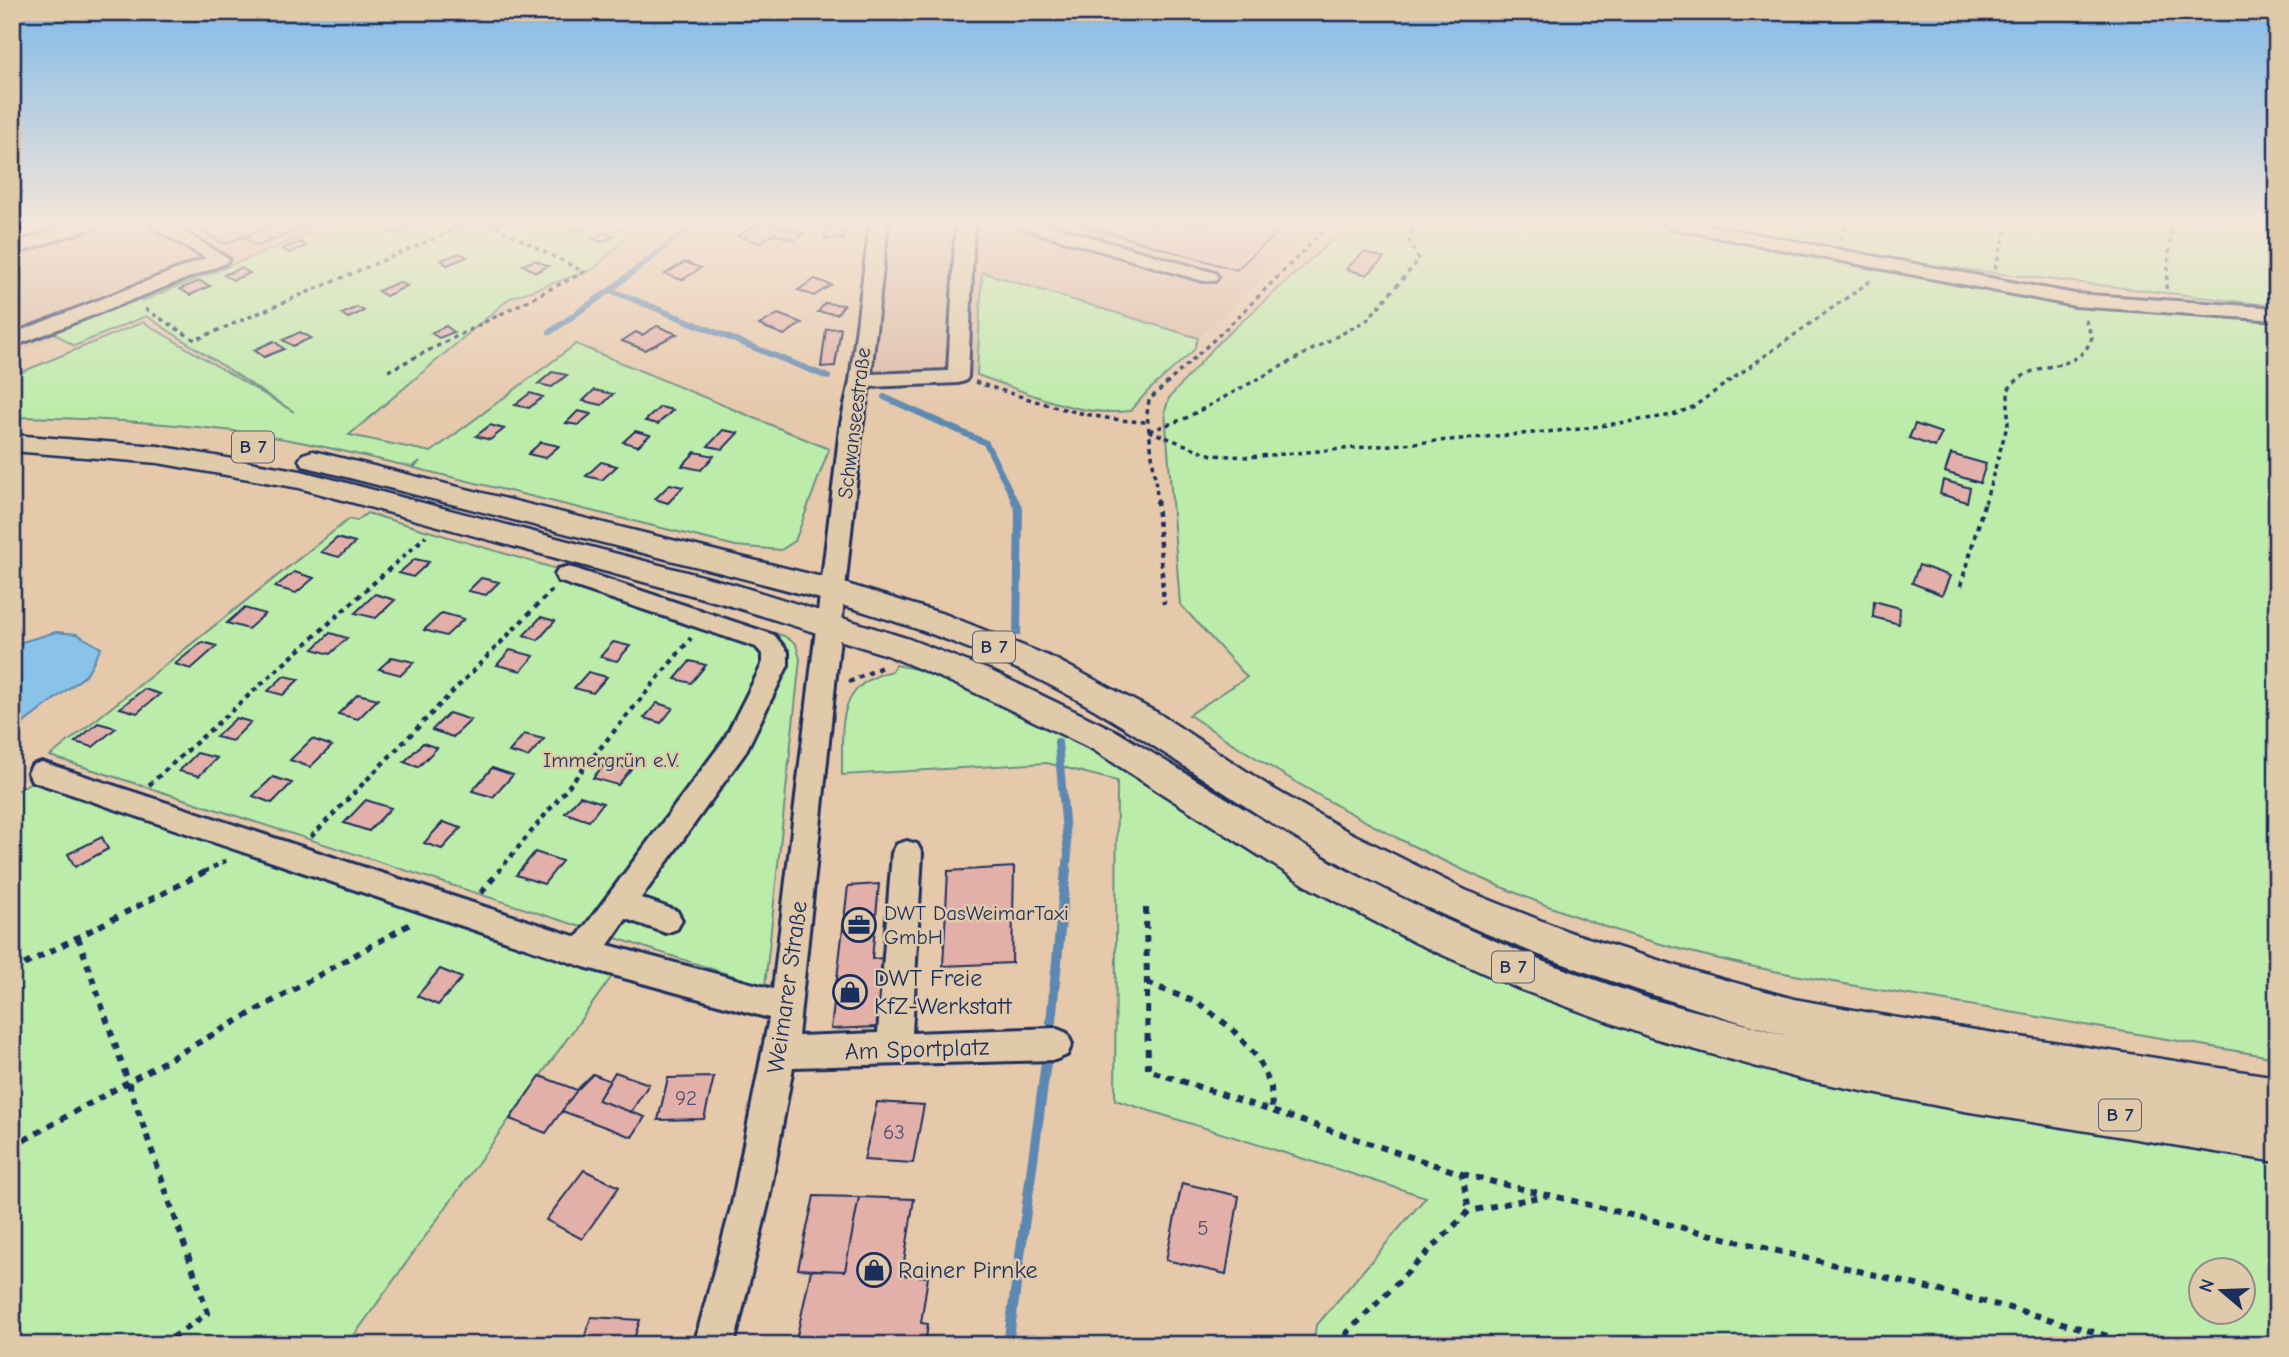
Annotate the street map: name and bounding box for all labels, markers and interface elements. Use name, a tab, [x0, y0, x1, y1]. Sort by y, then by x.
street label: Schwanseestraße	[833, 346, 875, 500]
road number: B 7	[232, 432, 274, 462]
road number: B 7	[973, 632, 1015, 662]
park label: Immergrün e.V.	[543, 748, 679, 772]
street label: Weimarer Straße	[761, 899, 813, 1075]
place label: DWT DasWeimarTaxi GmbH	[884, 901, 1069, 949]
office icon: DWT DasWeimarTaxi GmbH	[840, 906, 878, 944]
road number: B 7	[1492, 951, 1534, 982]
place label: DWT Freie KfZ-Werkstatt	[874, 964, 1013, 1020]
shop icon: DWT Freie KfZ-Werkstatt	[831, 973, 869, 1011]
street label: Am Sportplatz	[844, 1032, 990, 1066]
house number: 92	[675, 1086, 697, 1110]
road number: B 7	[2099, 1100, 2141, 1130]
house number: 63	[883, 1120, 905, 1144]
house number: 5	[1197, 1216, 1209, 1240]
shop icon: Rainer Pirnke	[855, 1251, 893, 1289]
place label: Rainer Pirnke	[898, 1256, 1038, 1284]
north arrow	[2188, 1256, 2258, 1326]
text: N	[2194, 1276, 2219, 1295]

